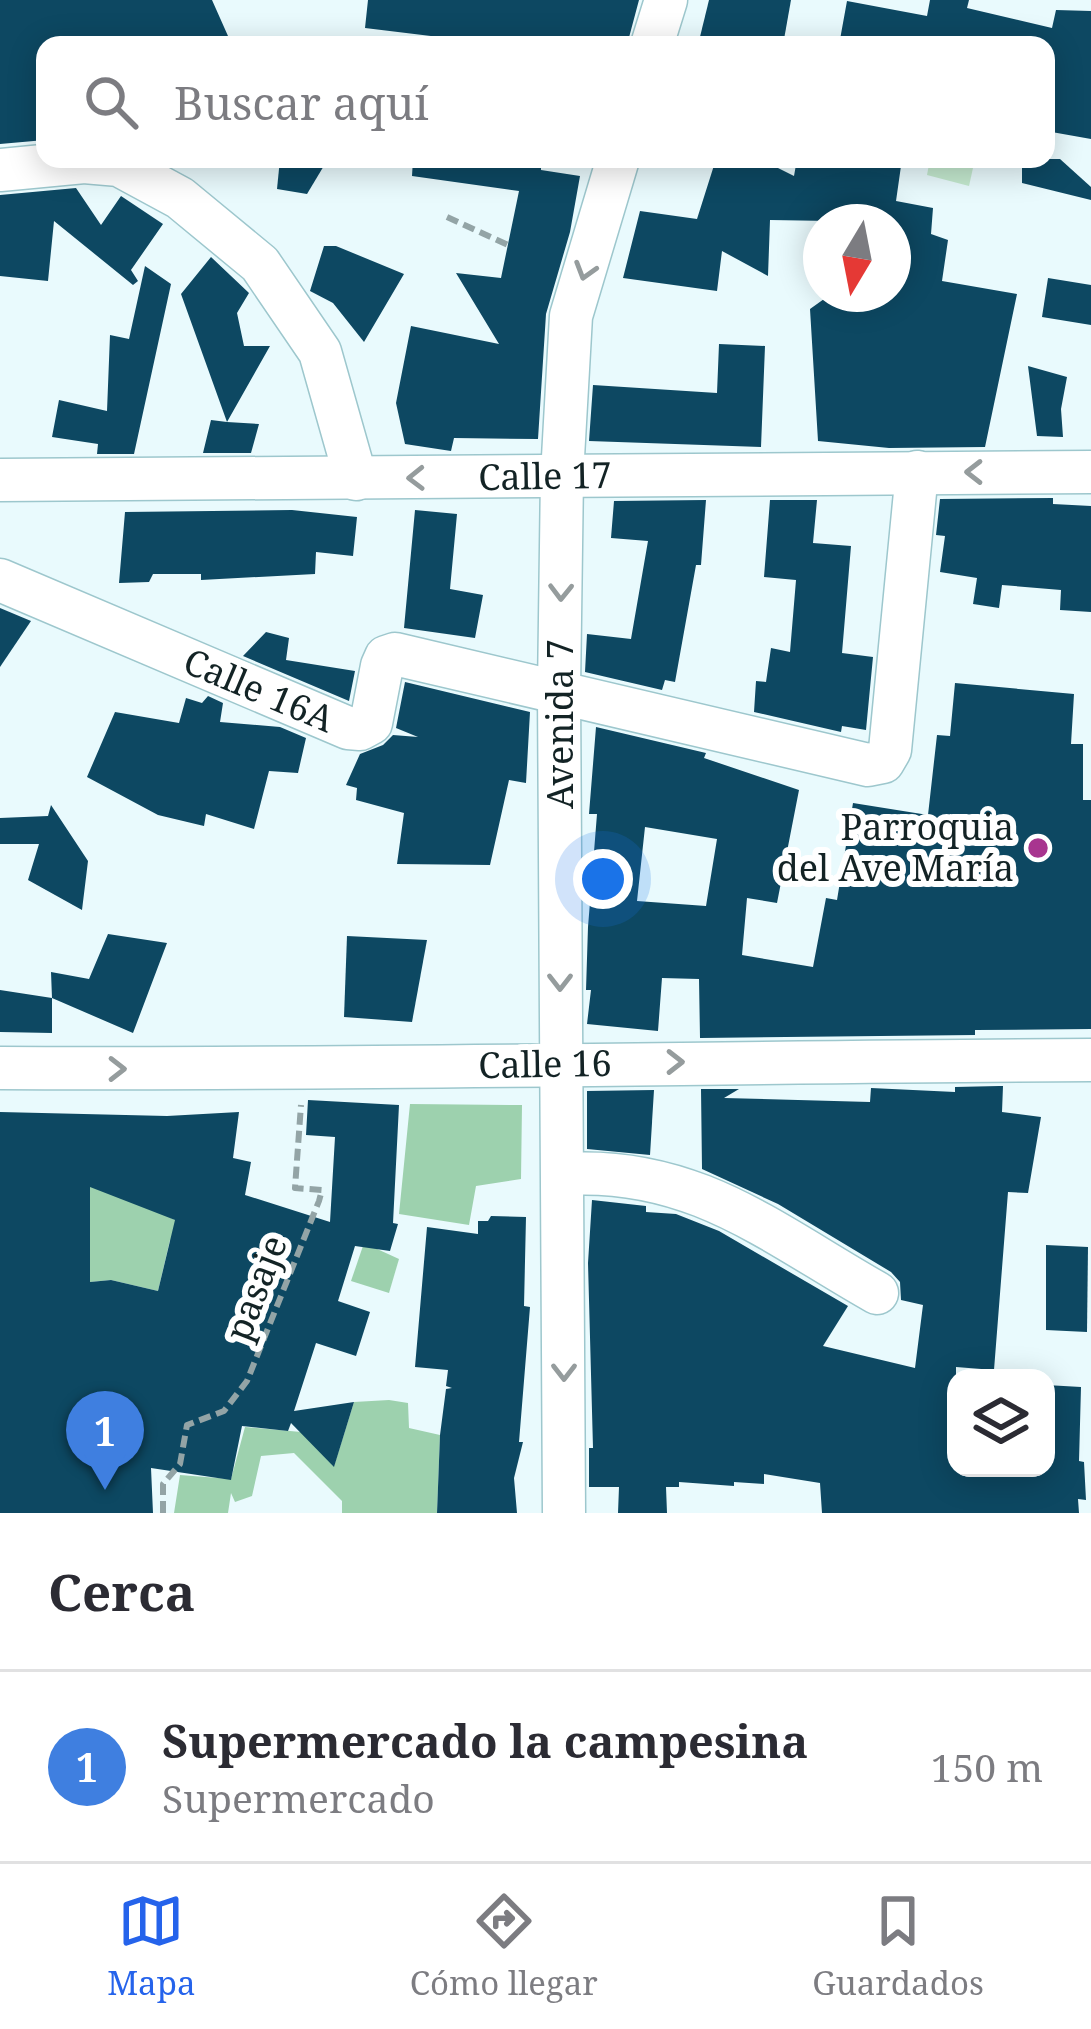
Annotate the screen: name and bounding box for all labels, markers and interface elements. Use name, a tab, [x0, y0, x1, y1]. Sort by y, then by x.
search box	[36, 36, 1055, 168]
icon: search	[78, 69, 144, 135]
text: Buscar aquí	[174, 72, 429, 133]
north arrow	[803, 204, 911, 312]
one-way arrow	[574, 260, 599, 281]
street label: Calle 17	[478, 450, 612, 501]
one-way arrow	[964, 459, 982, 485]
one-way arrow	[406, 465, 424, 491]
one-way arrow	[548, 583, 574, 602]
street label: Calle 16A	[176, 636, 342, 743]
street label: Avenida 7	[535, 639, 584, 809]
place label: Parroquia del Ave María	[777, 802, 1014, 892]
marker: Parroquia del Ave María	[1025, 835, 1051, 861]
your location	[573, 849, 633, 909]
one-way arrow	[547, 974, 573, 992]
street label: Calle 16	[478, 1038, 612, 1089]
one-way arrow	[666, 1050, 685, 1076]
one-way arrow	[109, 1056, 127, 1082]
street label: pasaje	[213, 1228, 298, 1347]
one-way arrow	[551, 1364, 577, 1382]
map controls	[947, 1369, 1055, 1477]
button: layers	[947, 1369, 1055, 1477]
pin: 1	[66, 1391, 144, 1490]
text: Cerca	[48, 1556, 195, 1626]
text: Supermercado la campesina	[162, 1710, 808, 1771]
text: 1	[76, 1740, 98, 1793]
text: 150 m	[931, 1740, 1043, 1793]
text: Supermercado	[162, 1771, 435, 1824]
tab: Mapa	[107, 1888, 196, 2005]
tab: Cómo llegar	[410, 1888, 598, 2005]
tab: Guardados	[812, 1888, 984, 2005]

